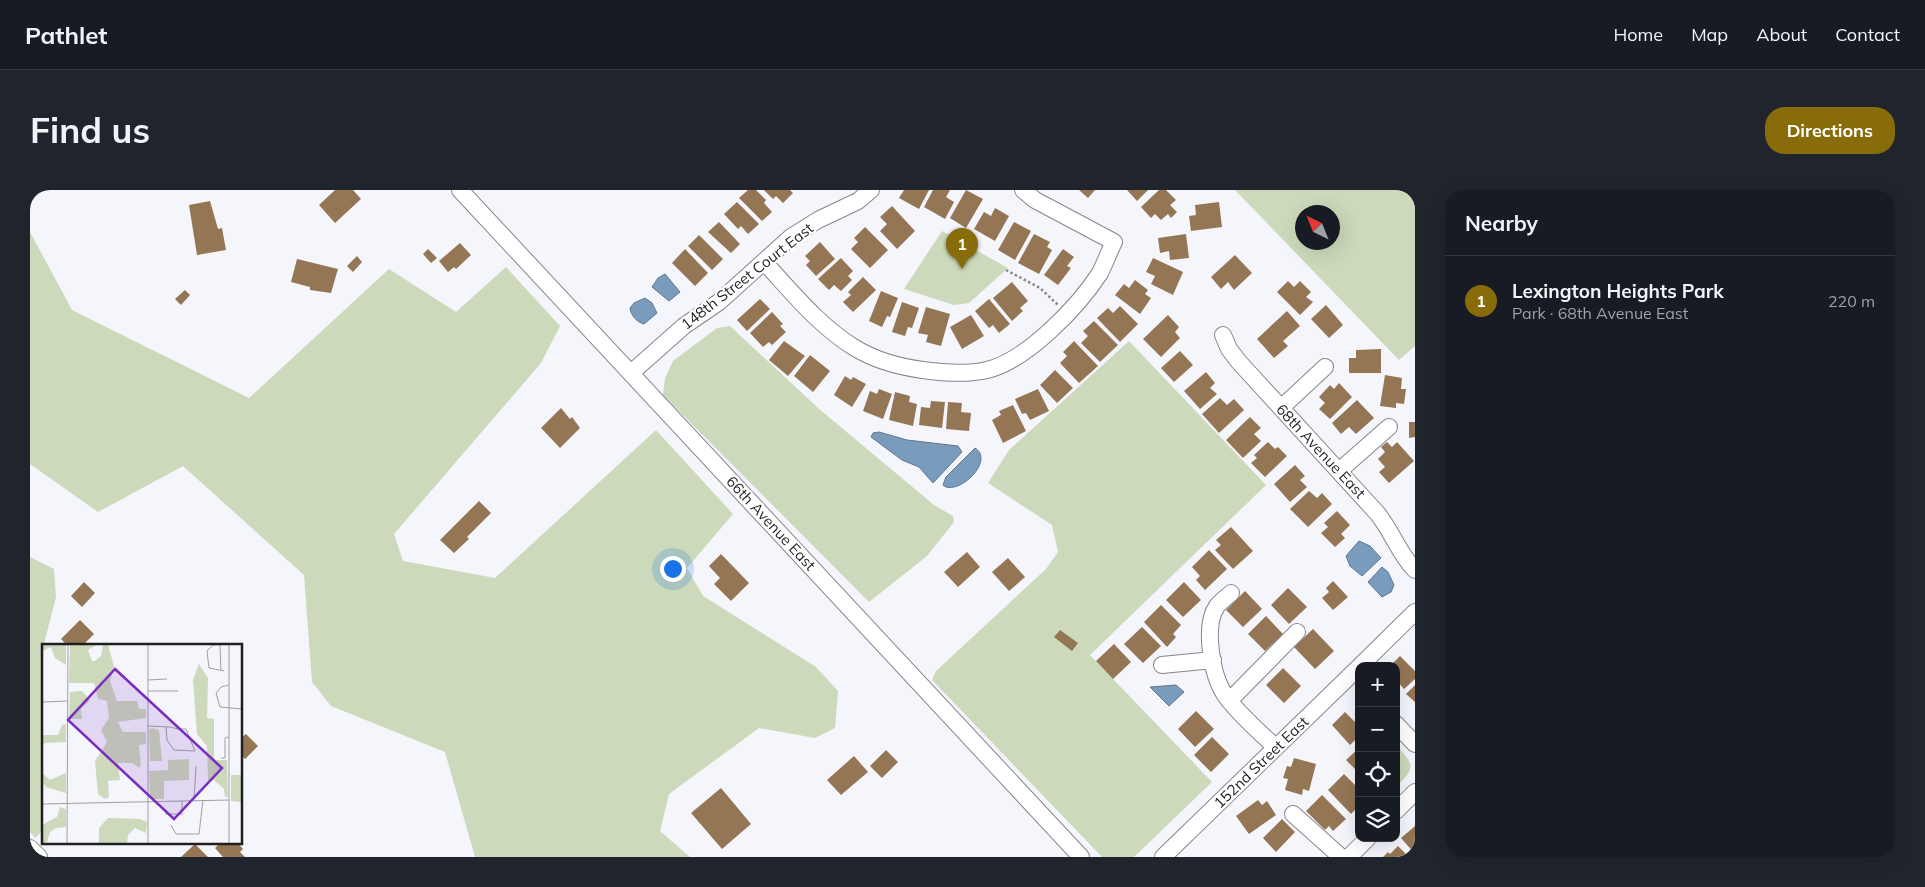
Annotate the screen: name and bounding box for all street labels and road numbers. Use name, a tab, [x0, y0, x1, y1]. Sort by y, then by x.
street label: 148th Street Court East	[677, 218, 817, 334]
street label: 68th Avenue East	[1272, 400, 1370, 502]
street label: 66th Avenue East	[722, 472, 820, 574]
street label: 152nd Street East	[1210, 712, 1312, 812]

